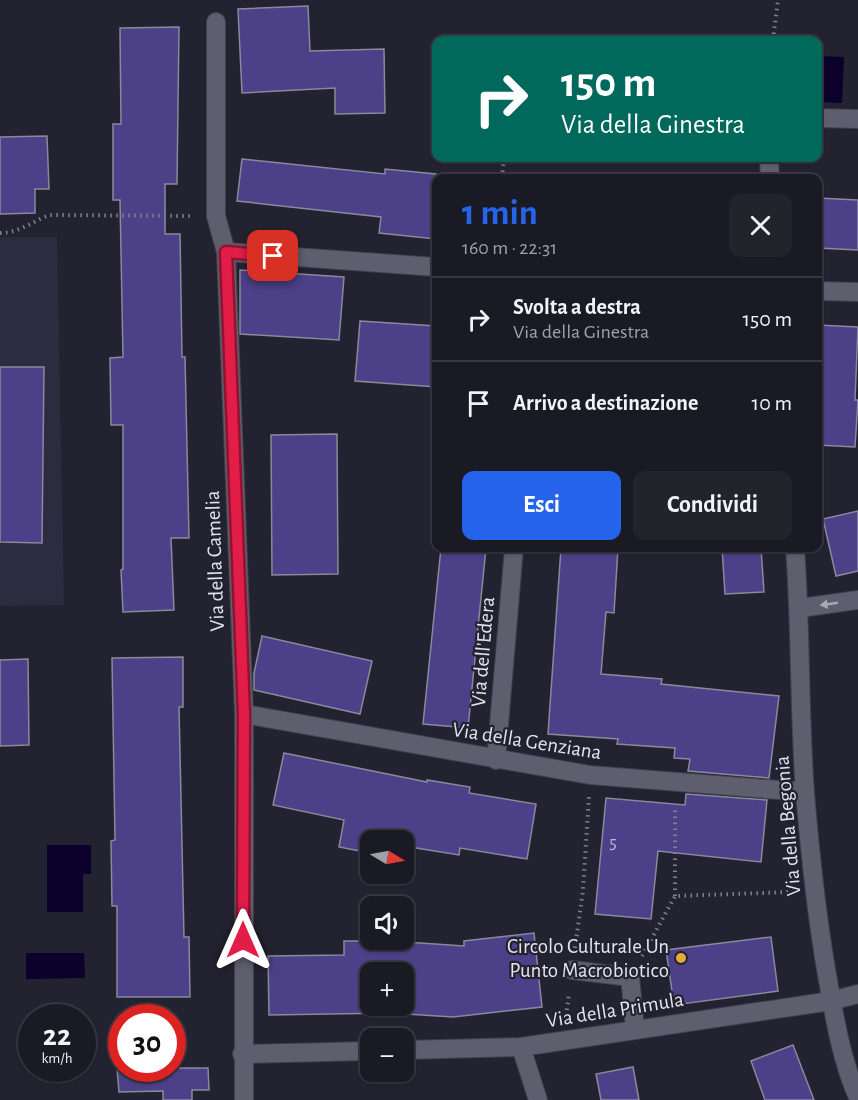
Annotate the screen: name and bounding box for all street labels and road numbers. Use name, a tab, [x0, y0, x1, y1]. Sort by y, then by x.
street label: Via della Camelia	[202, 490, 228, 632]
street label: Via dell'Edera	[468, 596, 498, 708]
street label: Via della Genziana	[451, 719, 603, 763]
street label: Via della Begonia	[771, 755, 805, 897]
street label: Via della Primula	[545, 989, 686, 1031]

